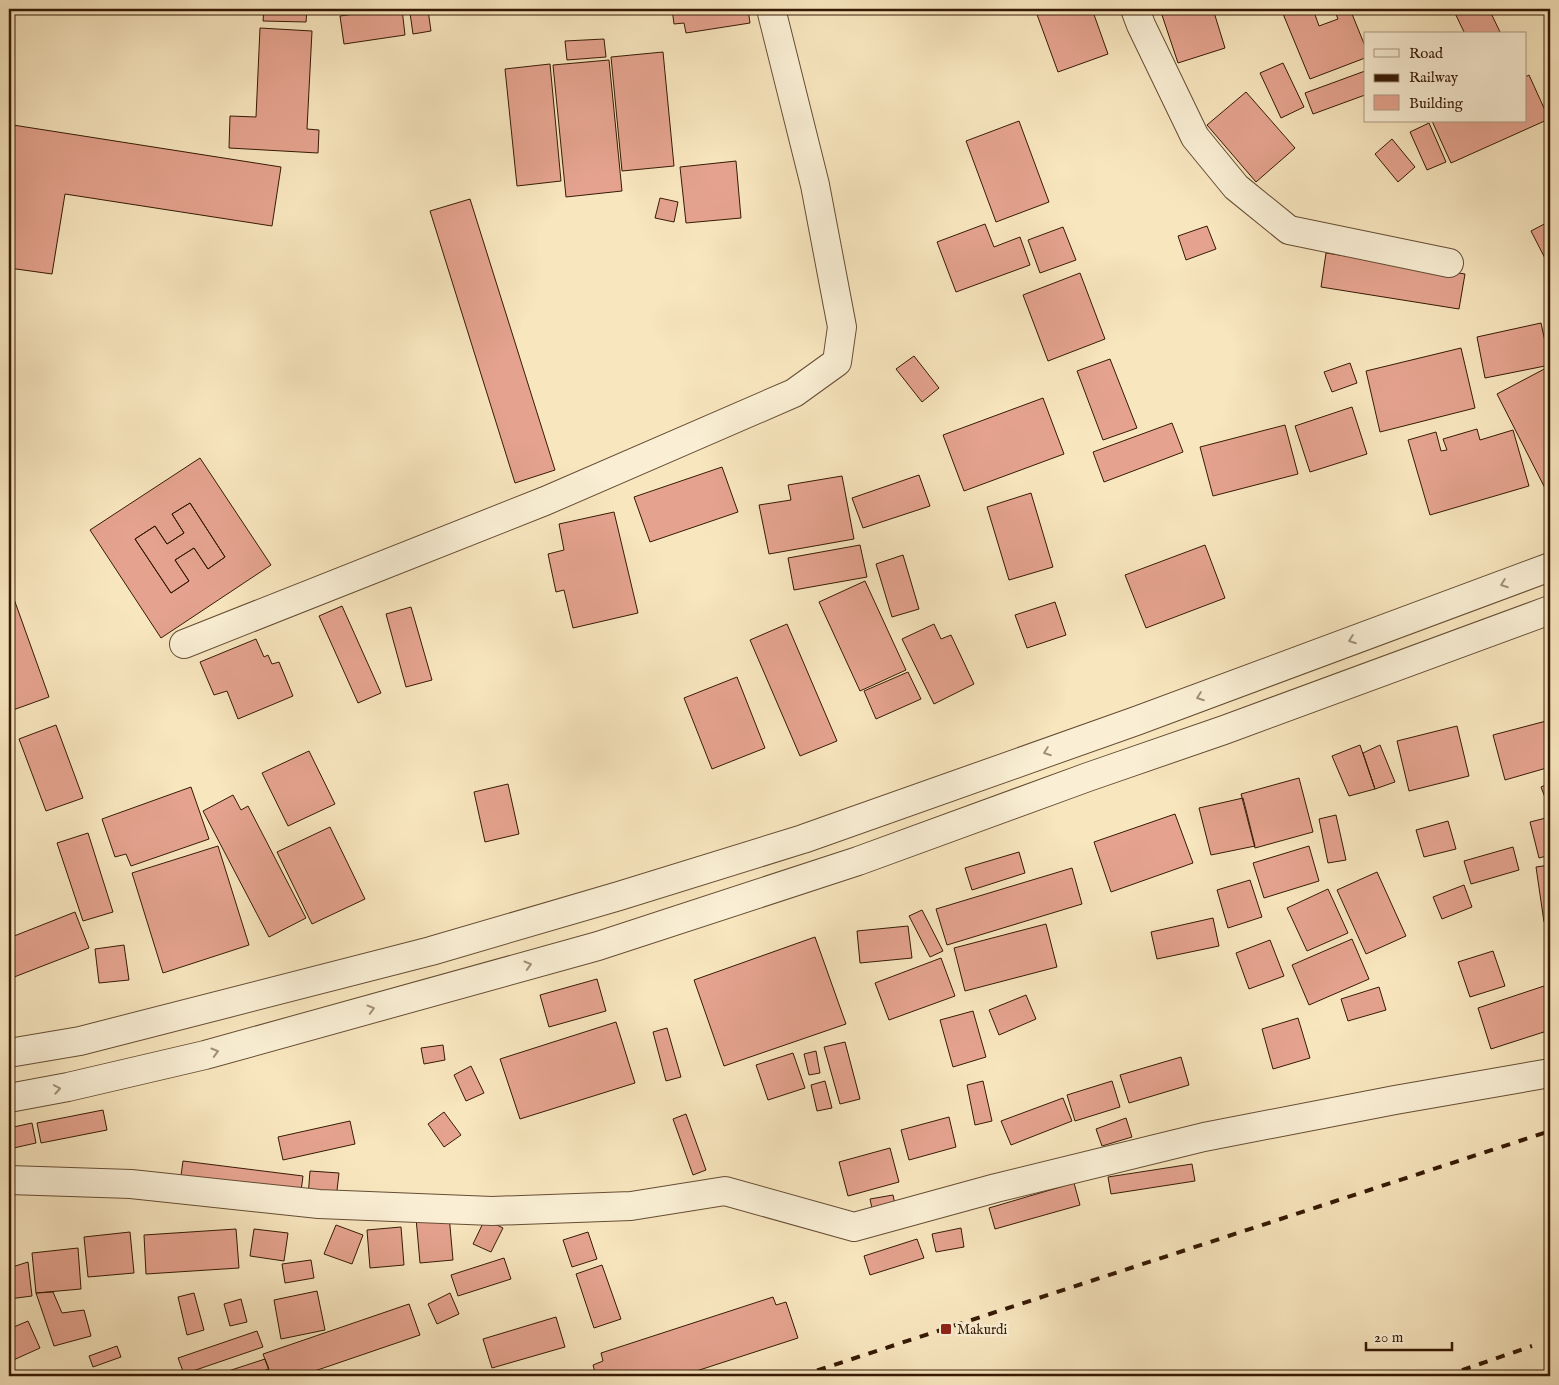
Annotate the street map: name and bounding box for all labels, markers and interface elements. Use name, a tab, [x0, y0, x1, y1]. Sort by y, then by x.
legend	[1364, 32, 1526, 122]
text: Road	[1409, 44, 1444, 63]
text: Railway	[1409, 68, 1459, 87]
text: Building	[1409, 94, 1464, 113]
one-way arrow	[1501, 578, 1509, 588]
one-way arrow	[1348, 634, 1357, 644]
one-way arrow	[1196, 691, 1205, 701]
one-way arrow	[1043, 747, 1052, 757]
one-way arrow	[524, 960, 532, 971]
one-way arrow	[367, 1004, 375, 1014]
one-way arrow	[210, 1047, 219, 1058]
one-way arrow	[52, 1085, 61, 1095]
scale bar	[1366, 1320, 1453, 1352]
place label: Makurdi	[957, 1321, 1008, 1339]
marker: Makurdi	[939, 1322, 953, 1336]
text: 20 m	[1374, 1328, 1404, 1347]

